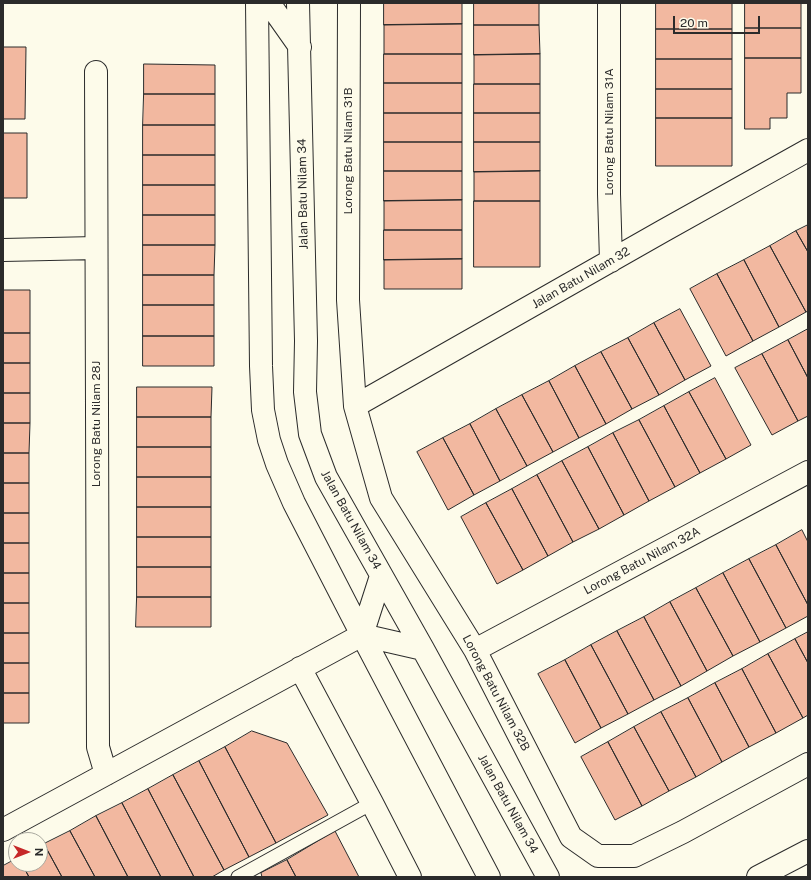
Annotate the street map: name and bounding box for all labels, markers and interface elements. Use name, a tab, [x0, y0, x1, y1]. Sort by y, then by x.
scale bar	[675, 8, 762, 34]
text: 20 m	[680, 16, 708, 30]
street label: Lorong Batu Nilam 31A	[602, 68, 616, 196]
street label: Lorong Batu Nilam 31B	[341, 87, 355, 215]
street label: Jalan Batu Nilam 34	[295, 138, 311, 250]
street label: Jalan Batu Nilam 32	[530, 244, 632, 312]
street label: Lorong Batu Nilam 28J	[89, 361, 103, 487]
street label: Jalan Batu Nilam 34	[318, 468, 384, 572]
street label: Lorong Batu Nilam 32A	[581, 524, 703, 598]
street label: Lorong Batu Nilam 32B	[459, 632, 533, 754]
street label: Jalan Batu Nilam 34	[475, 752, 541, 856]
north arrow	[8, 832, 48, 872]
text: N	[33, 848, 45, 856]

